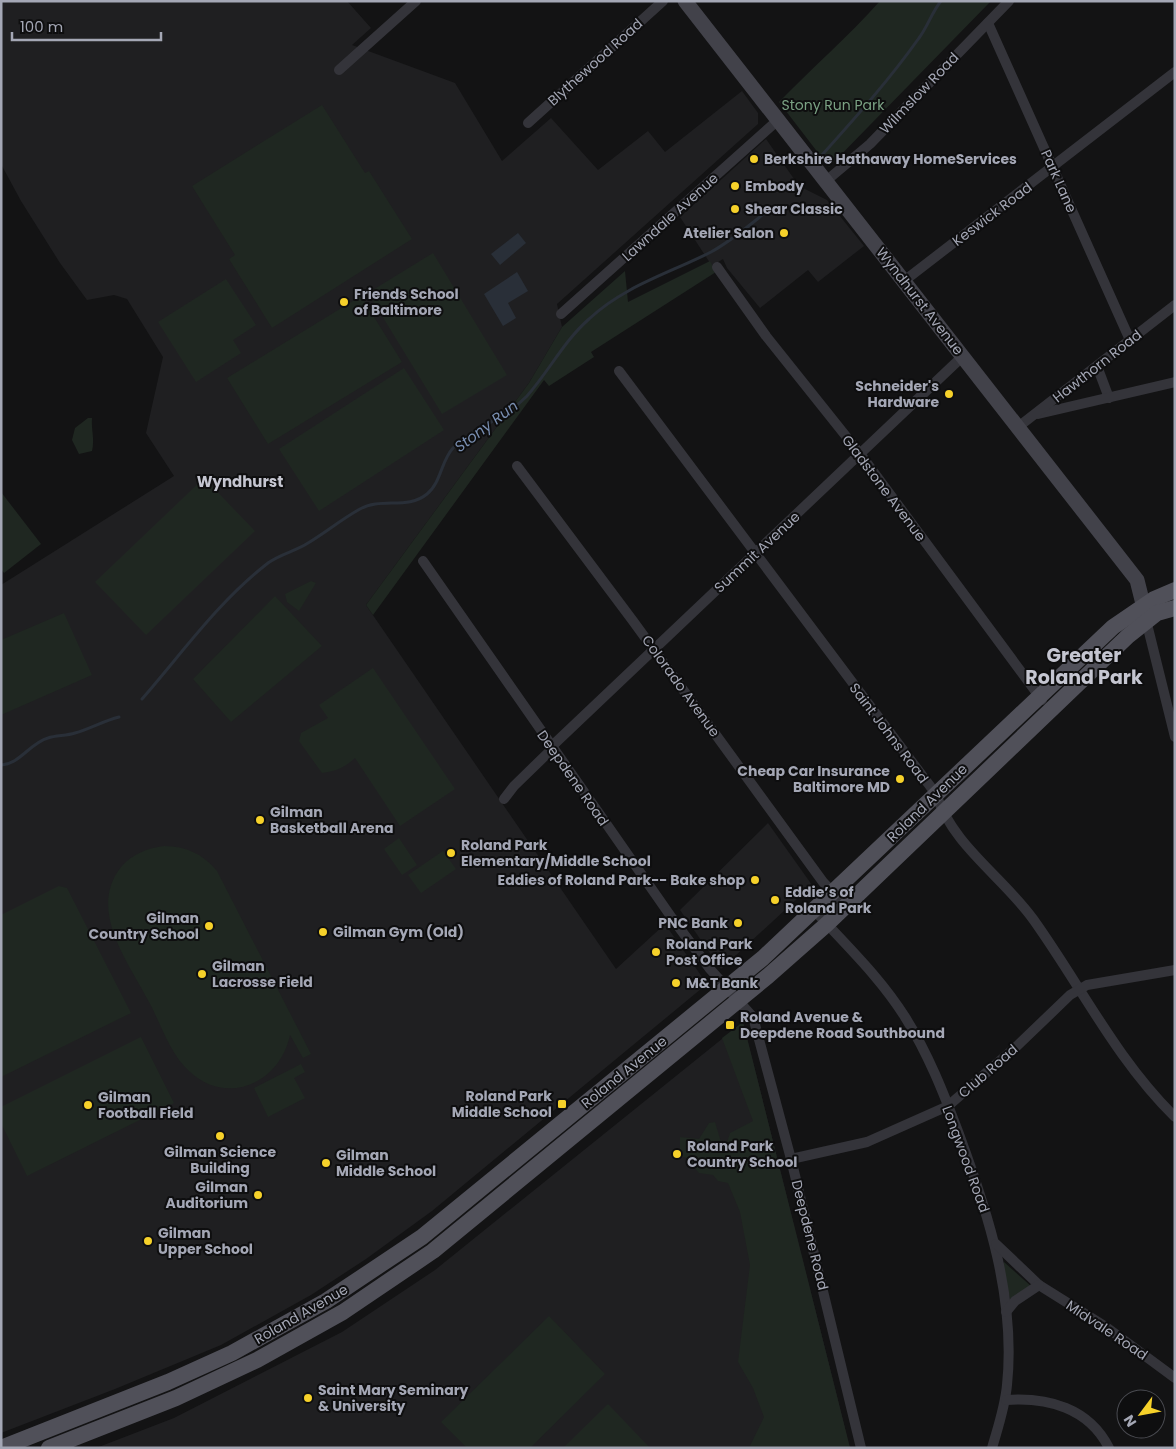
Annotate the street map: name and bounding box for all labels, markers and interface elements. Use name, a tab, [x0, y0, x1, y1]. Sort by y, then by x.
scale bar	[12, 10, 161, 42]
street label: Blythewood Road	[543, 14, 647, 110]
text: 100 m	[20, 16, 63, 37]
street label: Wilmslow Road	[875, 48, 963, 138]
park label: Stony Run Park	[781, 95, 885, 115]
street label: Park Lane	[1036, 146, 1082, 216]
place label: Berkshire Hathaway HomeServices	[764, 149, 1017, 169]
marker: Berkshire Hathaway HomeServices	[748, 153, 760, 165]
street label: Lawndale Avenue	[617, 168, 723, 266]
place label: Embody	[745, 176, 804, 196]
street label: Keswick Road	[948, 177, 1036, 251]
marker: Embody	[729, 180, 741, 192]
place label: Shear Classic	[745, 199, 843, 219]
marker: Shear Classic	[729, 203, 741, 215]
place label: Atelier Salon	[683, 223, 774, 243]
marker: Atelier Salon	[778, 227, 790, 239]
street label: Wyndhurst Avenue	[872, 243, 969, 359]
place label: Friends School of Baltimore	[354, 284, 459, 320]
marker: Friends School of Baltimore	[338, 296, 350, 308]
street label: Hawthorn Road	[1048, 325, 1146, 407]
place label: Schneider's Hardware	[855, 376, 939, 412]
marker: Schneider's Hardware	[943, 388, 955, 400]
water label: Stony Run	[450, 395, 522, 457]
street label: Gladstone Avenue	[837, 431, 931, 546]
district label: Wyndhurst	[197, 471, 283, 492]
street label: Summit Avenue	[710, 507, 805, 597]
street label: Colorado Avenue	[637, 631, 725, 741]
district label: Greater Roland Park	[1025, 642, 1143, 691]
street label: Saint Johns Road	[845, 679, 933, 787]
street label: Deepdene Road	[532, 726, 614, 830]
street label: Roland Avenue	[882, 759, 972, 847]
place label: Cheap Car Insurance Baltimore MD	[737, 761, 890, 797]
marker: Cheap Car Insurance Baltimore MD	[894, 773, 906, 785]
place label: Gilman Basketball Arena	[270, 802, 394, 838]
marker: Gilman Basketball Arena	[254, 814, 266, 826]
place label: Roland Park Elementary/Middle School	[461, 835, 651, 871]
marker: Roland Park Elementary/Middle School	[445, 847, 457, 859]
place label: Eddies of Roland Park-- Bake shop	[498, 870, 745, 890]
marker: Eddies of Roland Park-- Bake shop	[749, 874, 761, 886]
place label: Eddie’s of Roland Park	[785, 882, 872, 918]
marker: Eddie’s of Roland Park	[769, 894, 781, 906]
place label: Gilman Country School	[89, 908, 199, 944]
place label: PNC Bank	[658, 913, 728, 933]
marker: PNC Bank	[732, 917, 744, 929]
marker: Gilman Country School	[203, 920, 215, 932]
place label: Gilman Gym (Old)	[333, 922, 464, 942]
marker: Gilman Gym (Old)	[317, 926, 329, 938]
place label: Roland Park Post Office	[666, 934, 753, 970]
marker: Roland Park Post Office	[650, 946, 662, 958]
place label: Gilman Lacrosse Field	[212, 956, 313, 992]
marker: Gilman Lacrosse Field	[196, 968, 208, 980]
place label: M&T Bank	[686, 973, 758, 993]
marker: M&T Bank	[670, 977, 682, 989]
place label: Roland Avenue & Deepdene Road Southbound	[740, 1007, 945, 1043]
marker: Roland Avenue & Deepdene Road Southbound	[724, 1019, 736, 1031]
street label: Roland Avenue	[577, 1031, 671, 1113]
street label: Club Road	[954, 1040, 1022, 1102]
place label: Roland Park Middle School	[452, 1086, 552, 1122]
place label: Gilman Football Field	[98, 1087, 193, 1123]
marker: Roland Park Middle School	[556, 1098, 568, 1110]
marker: Gilman Football Field	[82, 1099, 94, 1111]
street label: Longwood Road	[937, 1103, 995, 1215]
marker: Gilman Science Building	[214, 1130, 226, 1142]
place label: Roland Park Country School	[687, 1136, 797, 1172]
place label: Gilman Science Building	[164, 1142, 276, 1178]
place label: Gilman Middle School	[336, 1145, 436, 1181]
marker: Roland Park Country School	[671, 1148, 683, 1160]
marker: Gilman Middle School	[320, 1157, 332, 1169]
place label: Gilman Auditorium	[166, 1177, 248, 1213]
street label: Deepdene Road	[787, 1178, 833, 1292]
marker: Gilman Auditorium	[252, 1189, 264, 1201]
place label: Gilman Upper School	[158, 1223, 253, 1259]
marker: Gilman Upper School	[142, 1235, 154, 1247]
street label: Roland Avenue	[250, 1279, 352, 1349]
street label: Midvale Road	[1062, 1295, 1152, 1365]
place label: Saint Mary Seminary & University	[318, 1380, 469, 1416]
north arrow	[1116, 1389, 1166, 1439]
marker: Saint Mary Seminary & University	[302, 1392, 314, 1404]
text: N	[1119, 1411, 1141, 1431]

